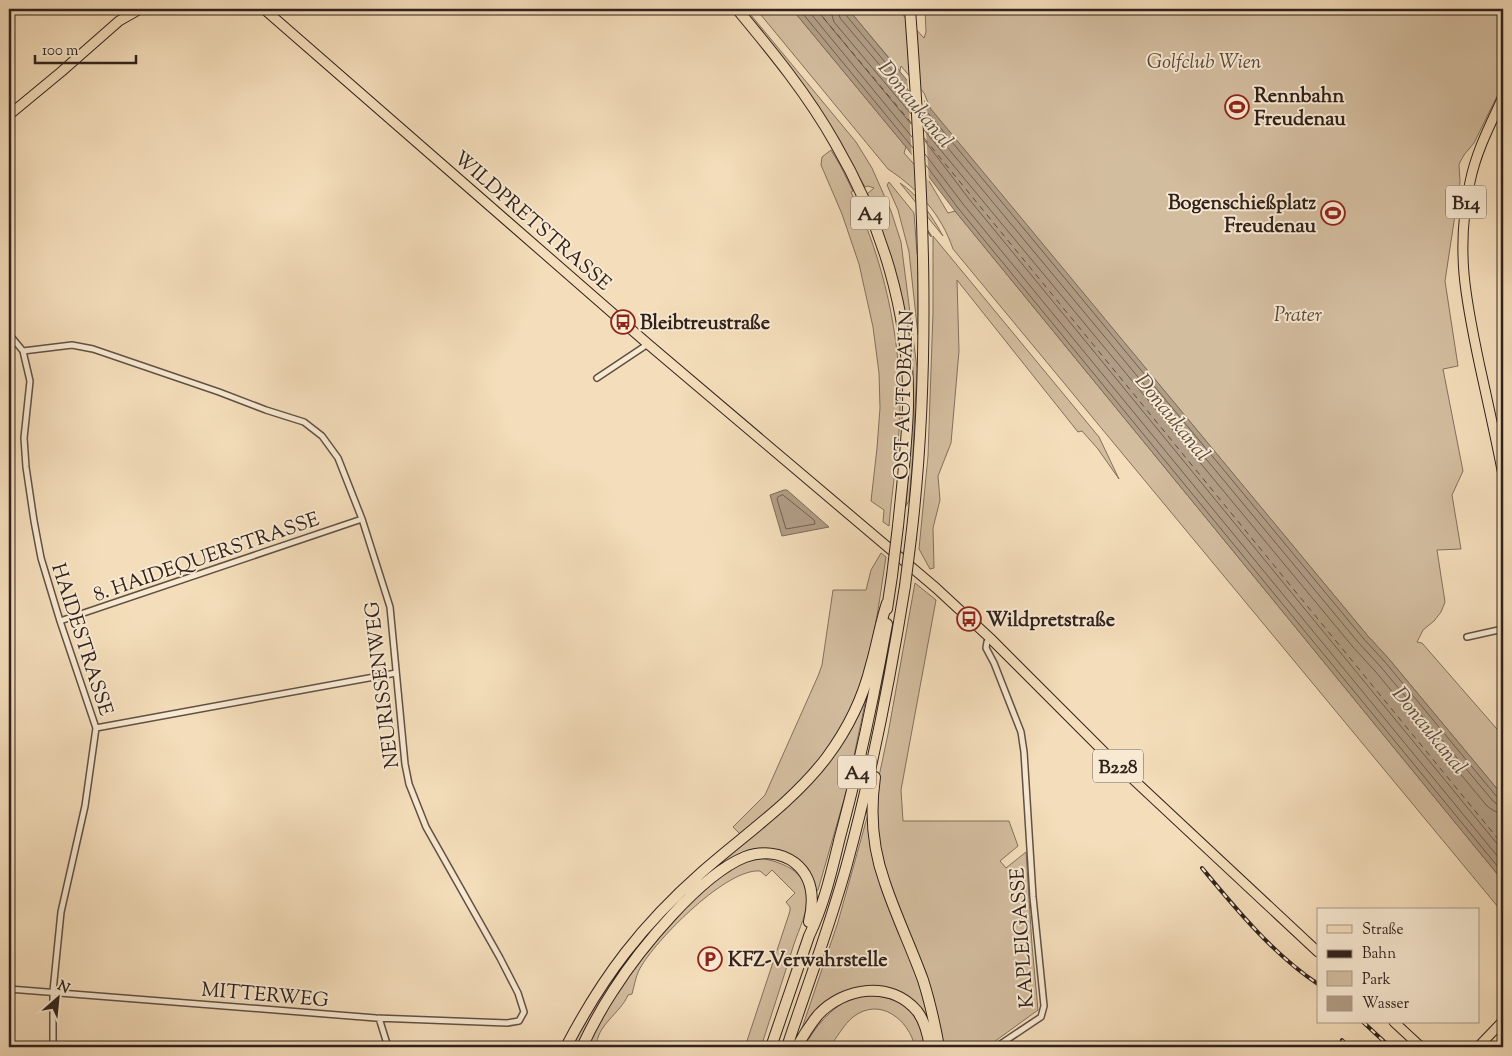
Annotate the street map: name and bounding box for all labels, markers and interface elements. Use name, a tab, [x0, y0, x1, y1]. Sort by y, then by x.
scale bar	[35, 32, 136, 64]
text: 100 m	[42, 41, 79, 62]
park label: Golfclub Wien	[1147, 49, 1262, 78]
water label: Donaukanal	[870, 55, 959, 156]
place label: Rennbahn Freudenau	[1254, 83, 1346, 135]
sports icon: Rennbahn Freudenau	[1224, 94, 1250, 120]
street label: WILDPRETSTRASSE	[446, 145, 617, 299]
road number: B14	[1446, 186, 1486, 218]
place label: Bogenschießplatz Freudenau	[1168, 190, 1316, 242]
road number: A4	[851, 197, 889, 230]
sports icon: Bogenschießplatz Freudenau	[1320, 200, 1346, 226]
park label: Prater	[1274, 302, 1322, 331]
bus stop icon: Bleibtreustraße	[610, 309, 636, 335]
place label: Bleibtreustraße	[640, 310, 770, 339]
street label: OST AUTOBAHN	[888, 310, 923, 480]
water label: Donaukanal	[1127, 368, 1216, 469]
street label: 8. HAIDEQUERSTRASSE	[90, 506, 324, 611]
street label: HAIDESTRASSE	[42, 560, 119, 720]
street label: NEURISSENWEG	[359, 600, 408, 770]
bus stop icon: Wildpretstraße	[956, 606, 982, 632]
place label: Wildpretstraße	[986, 607, 1115, 636]
water label: Donaukanal	[1384, 681, 1473, 782]
road number: B228	[1093, 749, 1143, 782]
road number: A4	[838, 756, 876, 789]
street label: KAPLEIGASSE	[1004, 867, 1043, 1009]
legend	[1317, 908, 1480, 1024]
text: Straße	[1362, 920, 1404, 941]
text: Bahn	[1362, 944, 1396, 965]
parking icon: KFZ-Verwahrstelle	[697, 946, 723, 972]
place label: KFZ-Verwahrstelle	[728, 947, 888, 976]
text: Park	[1362, 970, 1391, 991]
north arrow	[32, 974, 82, 1024]
street label: MITTERWEG	[200, 976, 330, 1016]
text: N	[53, 977, 73, 1000]
text: Wasser	[1362, 994, 1409, 1015]

